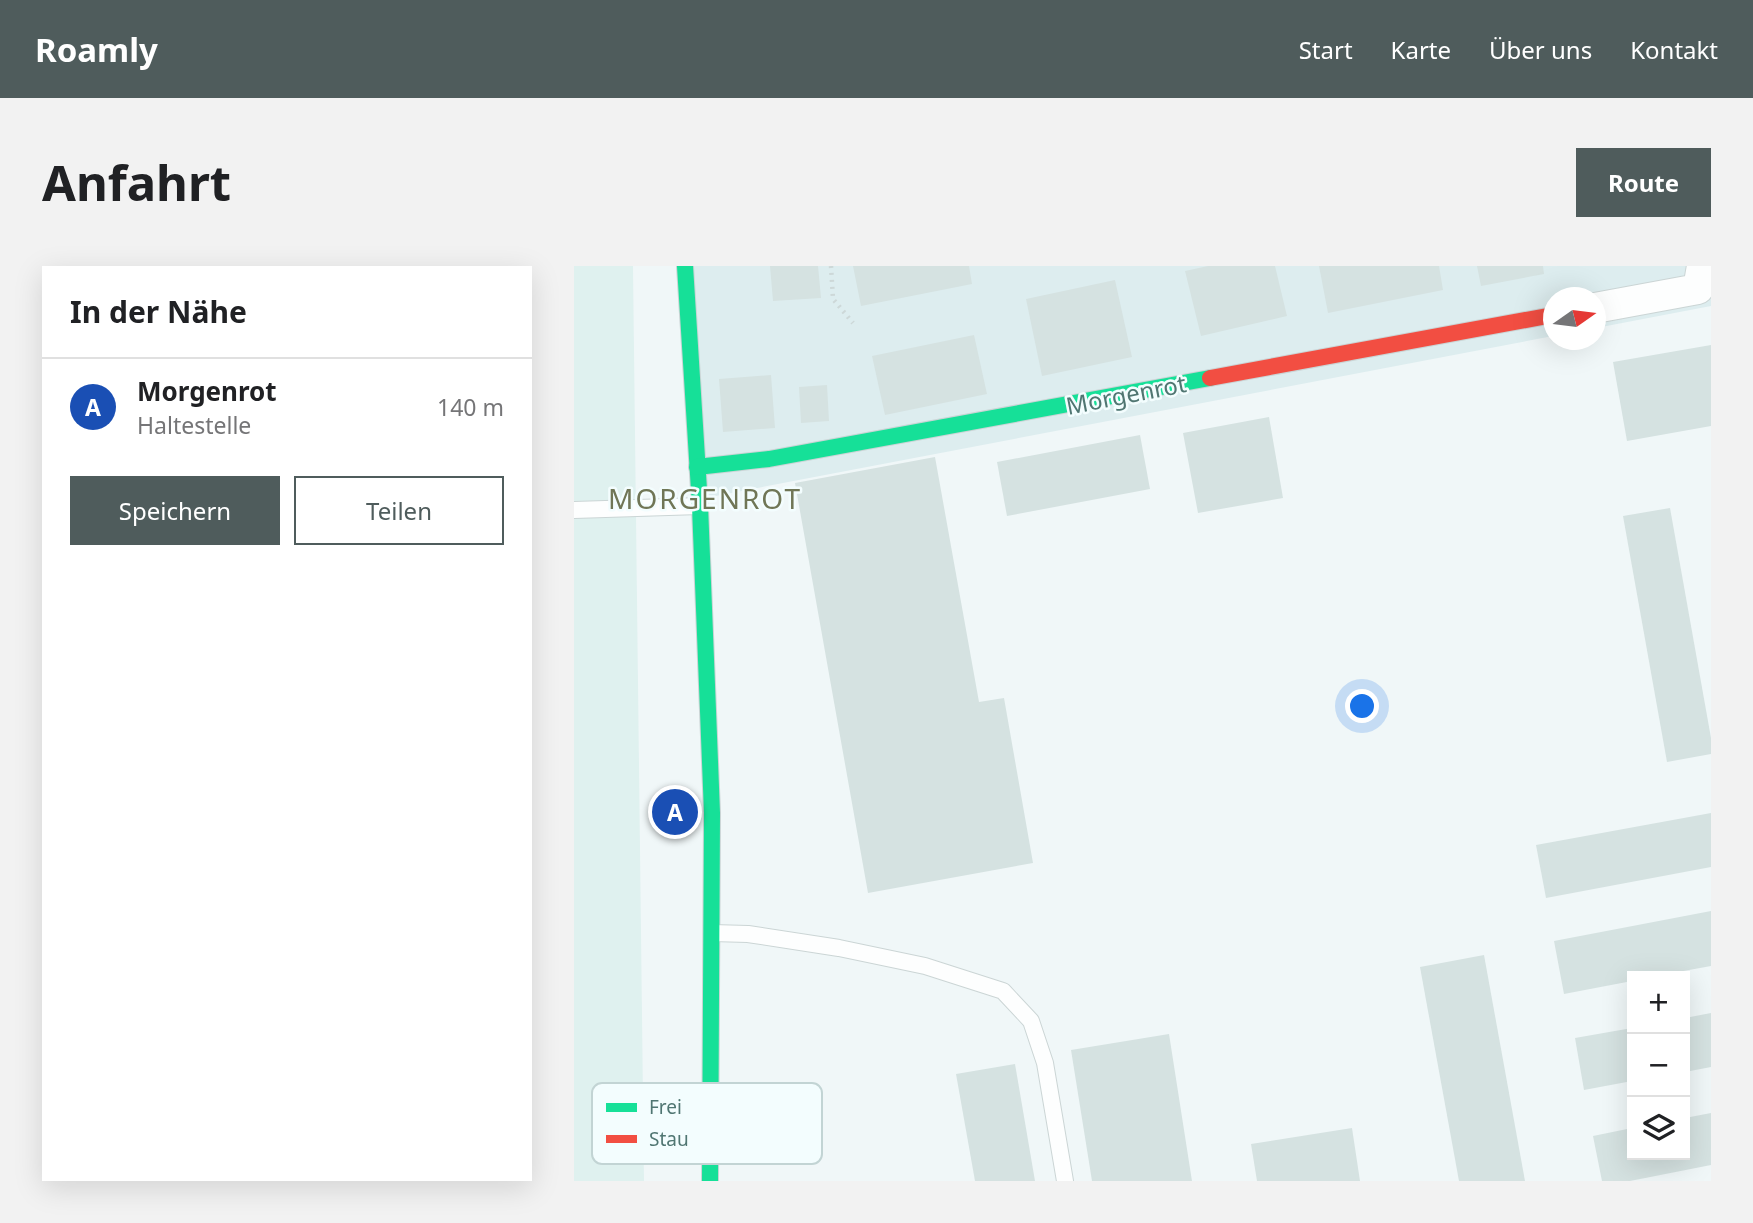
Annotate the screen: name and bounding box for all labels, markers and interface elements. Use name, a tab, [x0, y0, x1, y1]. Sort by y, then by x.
text: Roamly	[35, 27, 158, 72]
text: Start	[1299, 33, 1353, 66]
text: Karte	[1391, 33, 1451, 66]
text: Über uns	[1489, 33, 1592, 66]
text: Kontakt	[1630, 33, 1718, 66]
button: Route	[1576, 148, 1711, 217]
text: Anfahrt	[42, 149, 231, 215]
north arrow	[1543, 287, 1606, 350]
text: In der Nähe	[70, 291, 247, 332]
street label: Morgenrot	[1063, 366, 1189, 422]
text: Morgenrot	[137, 373, 277, 409]
text: A	[85, 391, 101, 423]
text: 140 m	[437, 391, 504, 423]
text: Haltestelle	[137, 409, 251, 441]
button: Speichern	[70, 476, 280, 545]
button: Teilen	[294, 476, 504, 545]
district label: MORGENROT	[608, 479, 802, 517]
your location	[1345, 689, 1379, 723]
pin: A	[652, 786, 698, 838]
map controls	[1627, 971, 1690, 1160]
button: +	[1627, 971, 1690, 1034]
button: −	[1627, 1034, 1690, 1097]
legend	[592, 1083, 822, 1164]
text: Frei	[649, 1094, 682, 1120]
button: layers	[1627, 1097, 1690, 1160]
text: Stau	[649, 1126, 689, 1152]

